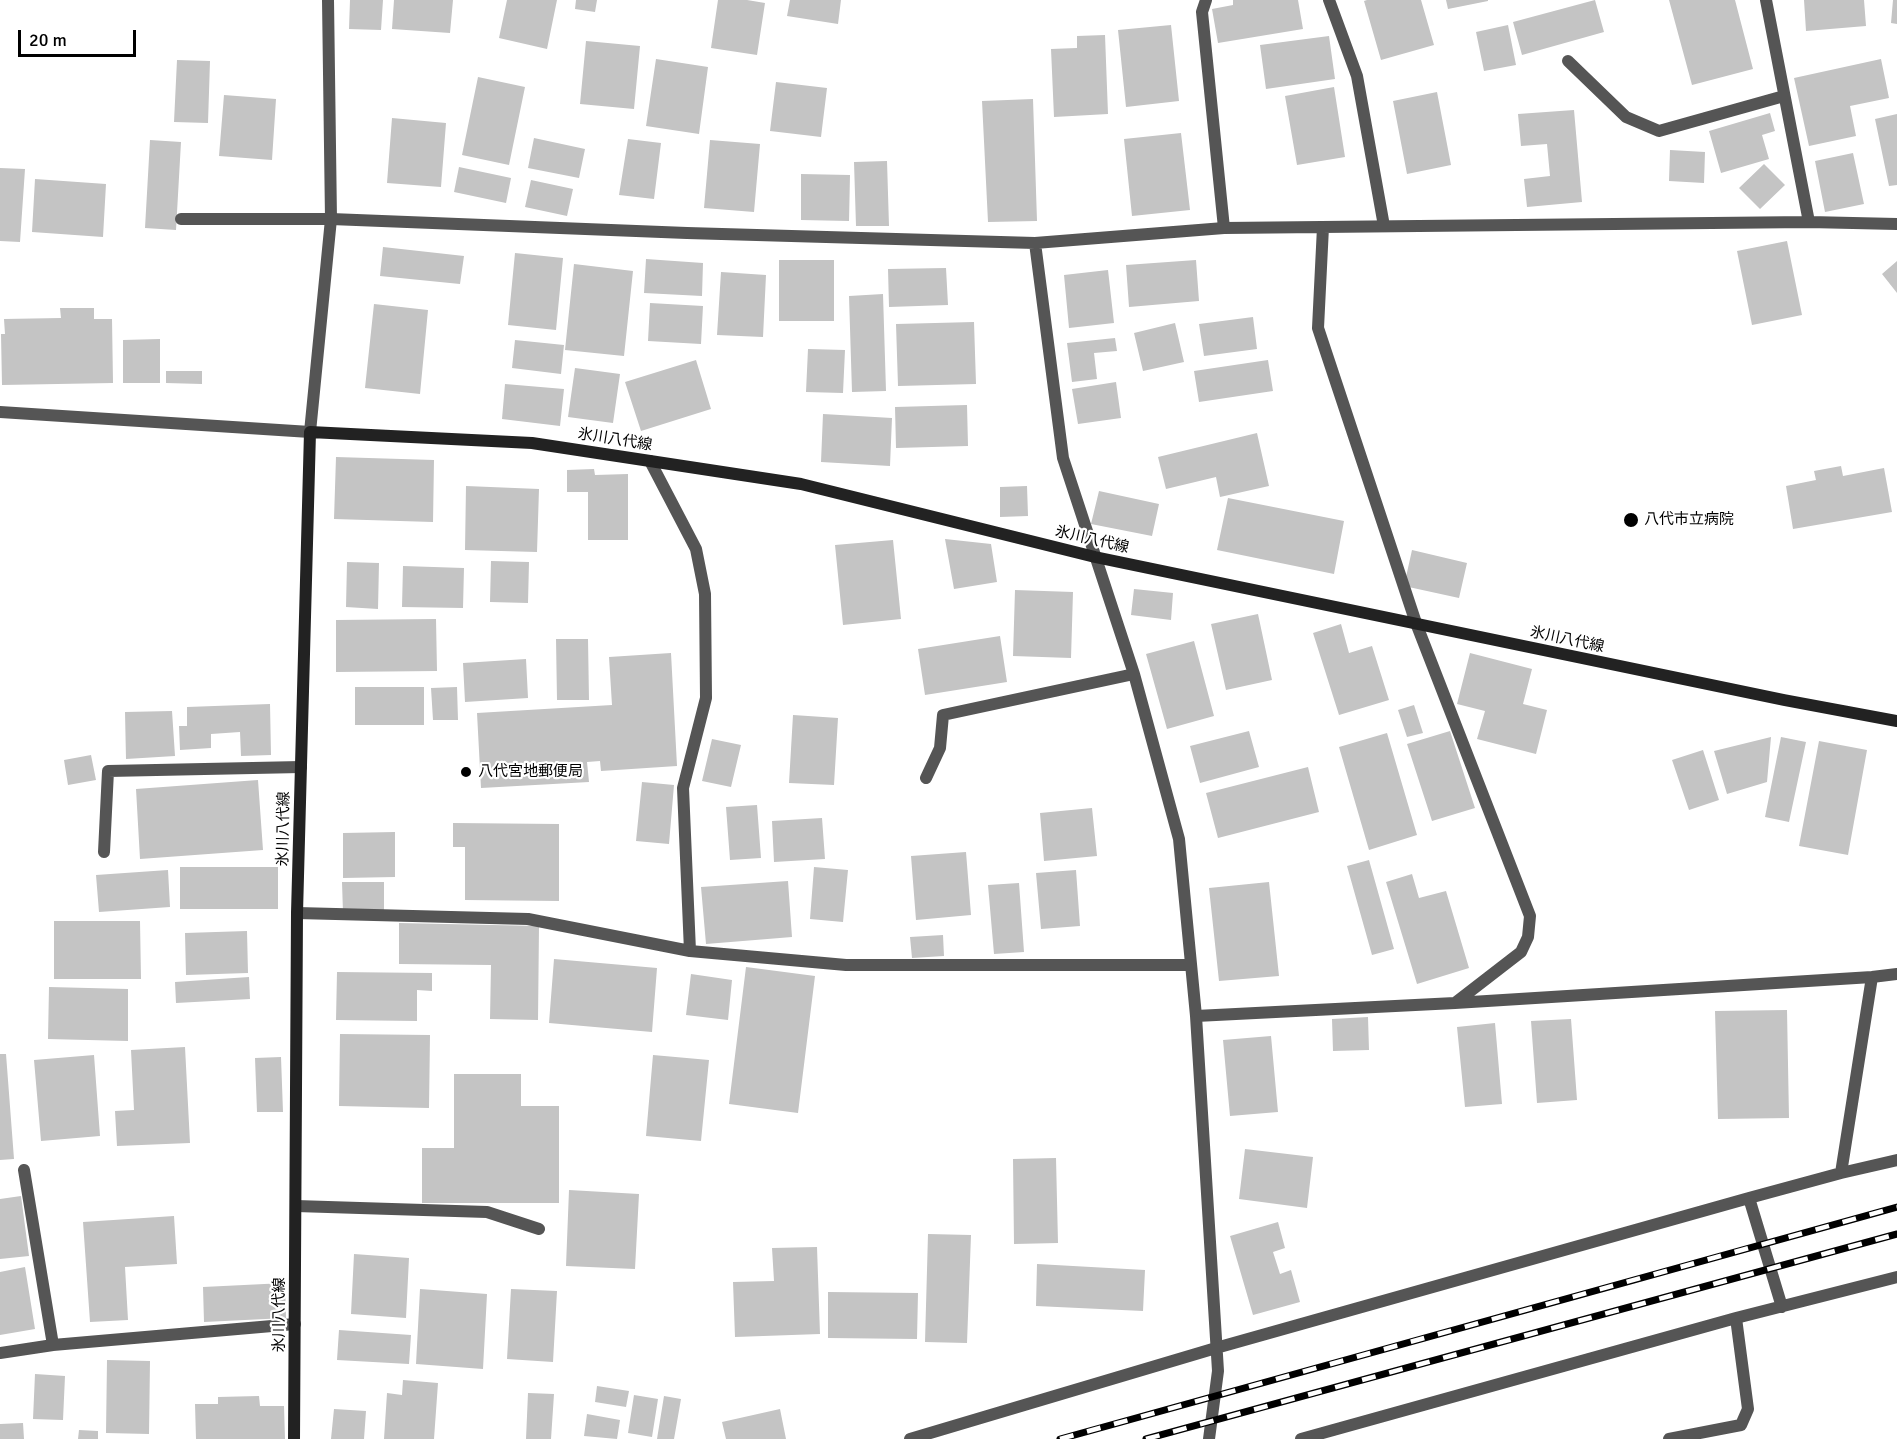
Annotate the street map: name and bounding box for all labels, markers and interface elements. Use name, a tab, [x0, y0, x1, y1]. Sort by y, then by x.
scale bar	[21, 18, 140, 56]
text: 20 m	[29, 29, 67, 51]
street label: 氷川八代線	[577, 425, 653, 455]
marker: 八代市立病院	[1622, 511, 1640, 529]
place label: 八代市立病院	[1644, 511, 1734, 529]
street label: 氷川八代線	[1053, 523, 1131, 557]
street label: 氷川八代線	[1528, 623, 1606, 657]
place label: 八代宮地郵便局	[478, 763, 583, 781]
marker: 八代宮地郵便局	[459, 765, 473, 779]
street label: 氷川八代線	[274, 791, 294, 867]
street label: 氷川八代線	[271, 1278, 289, 1352]

